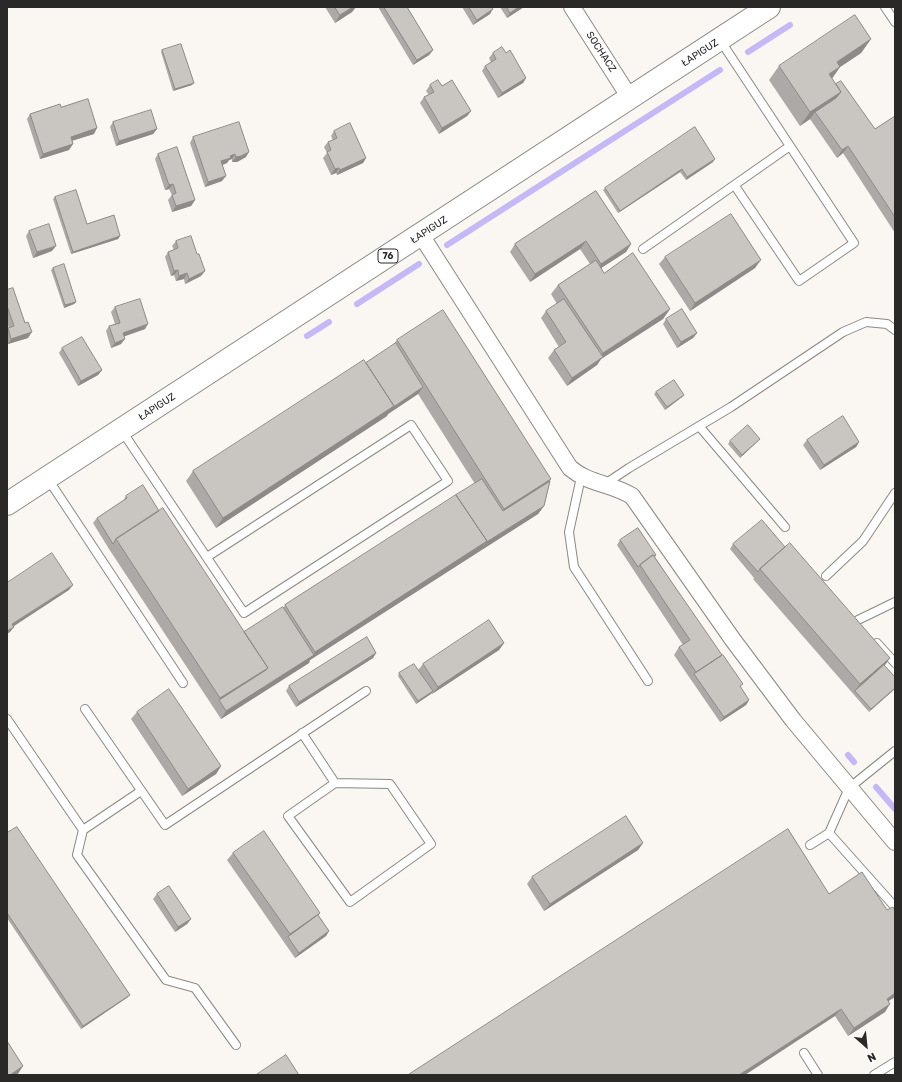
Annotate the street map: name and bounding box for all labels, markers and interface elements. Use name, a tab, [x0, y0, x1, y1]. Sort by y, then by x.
street label: SOCHACZ	[583, 29, 619, 75]
street label: ŁAPIGUZ	[679, 37, 721, 69]
street label: ŁAPIGUZ	[408, 214, 450, 246]
road number: 76	[378, 249, 398, 263]
street label: ŁAPIGUZ	[136, 391, 178, 423]
north arrow	[846, 1026, 886, 1066]
text: N	[865, 1050, 878, 1065]

